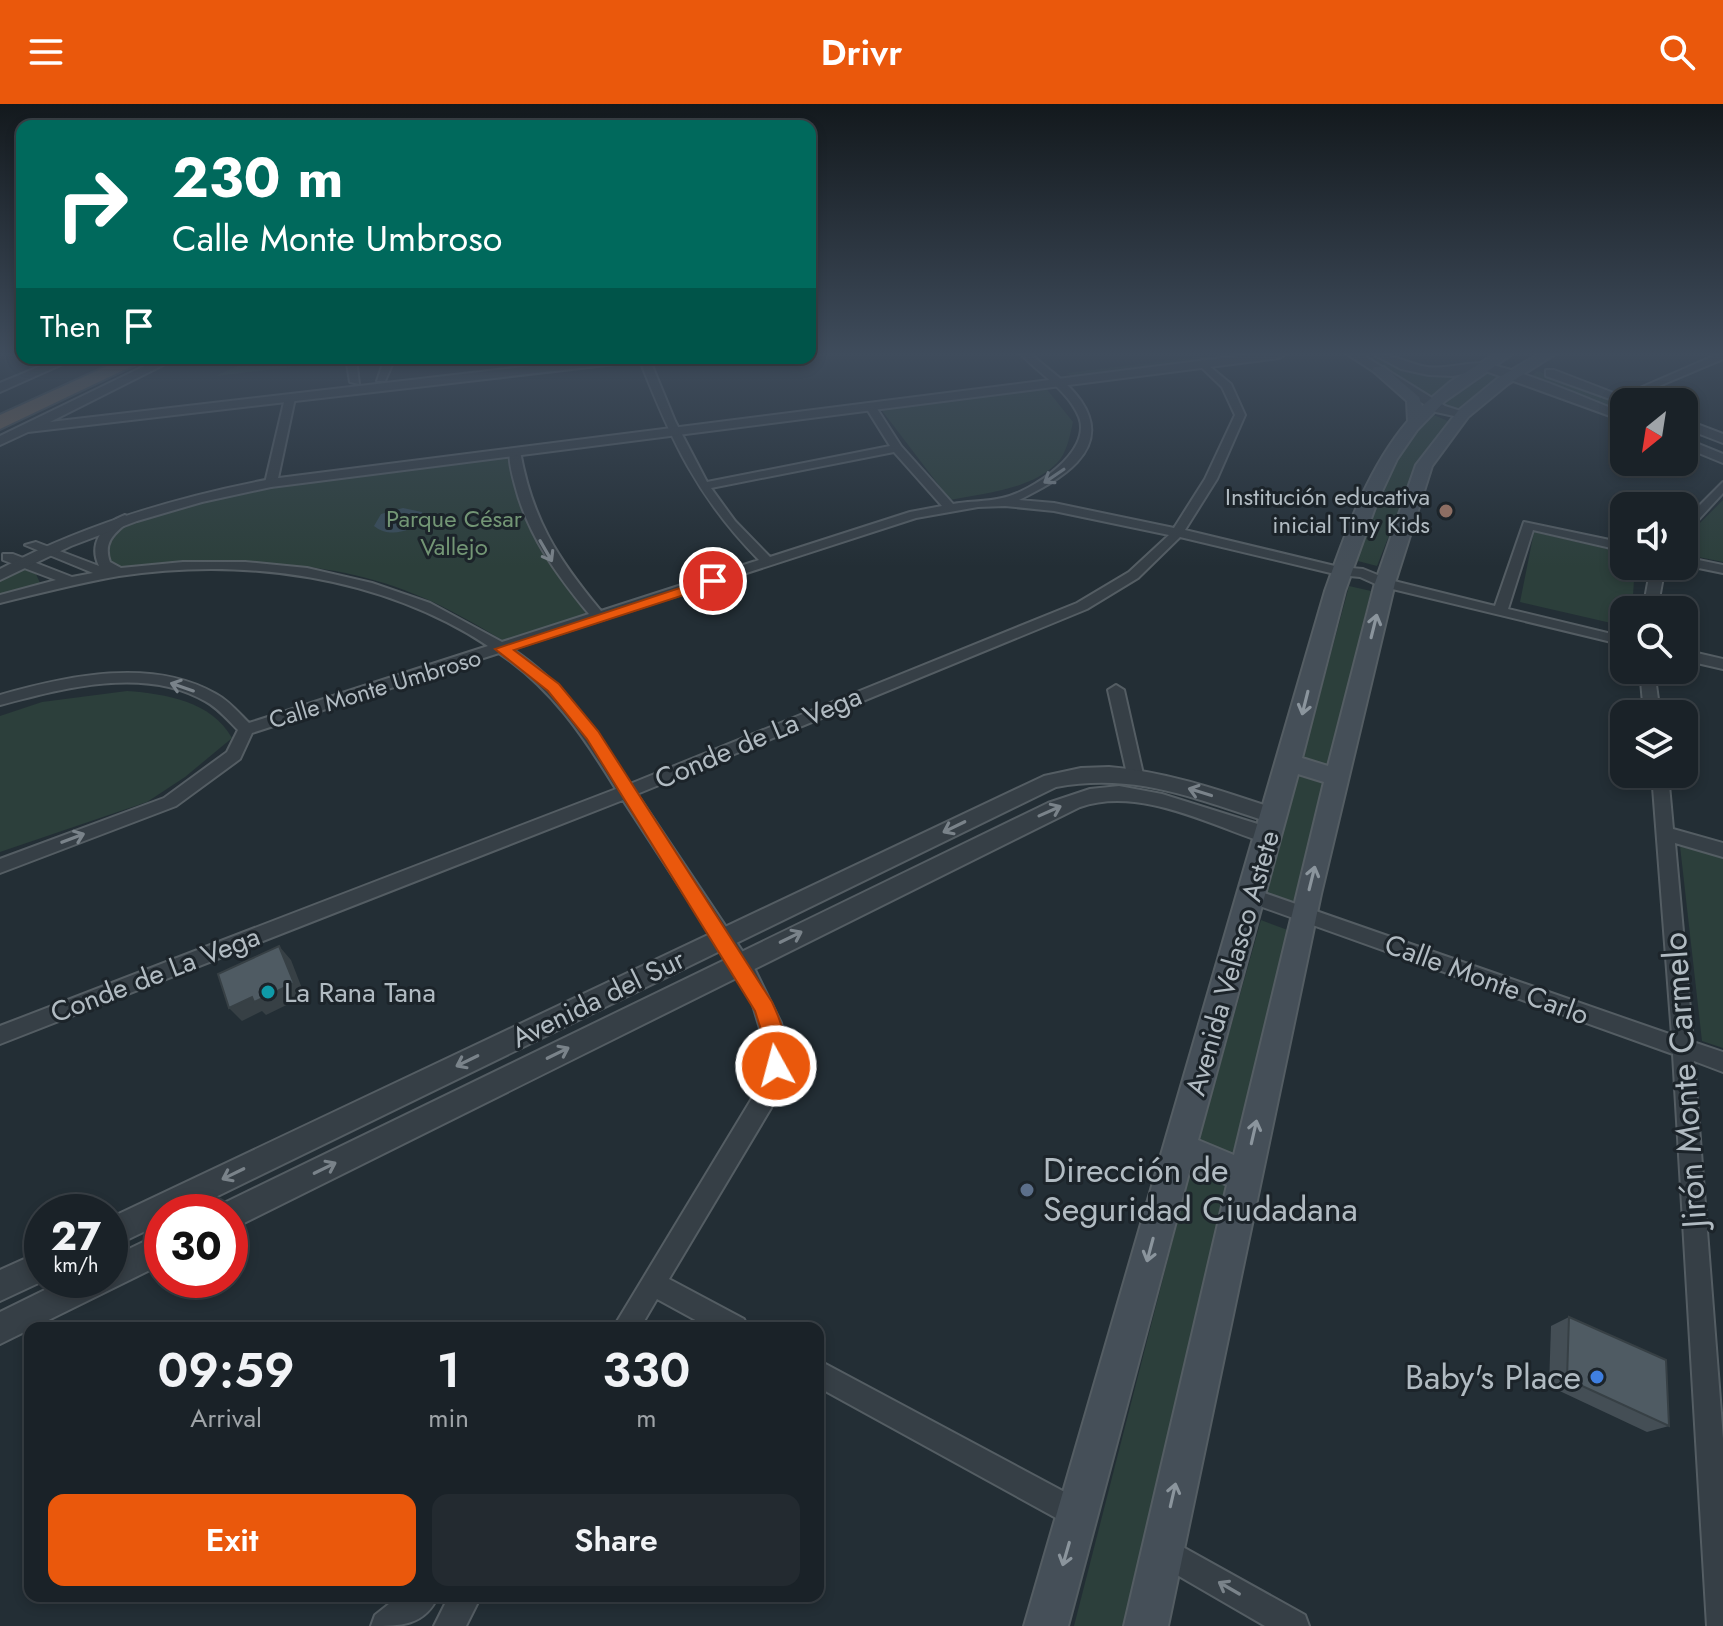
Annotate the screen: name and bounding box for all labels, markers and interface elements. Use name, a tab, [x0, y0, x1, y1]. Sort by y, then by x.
text: Drivr	[821, 26, 902, 78]
icon: menu	[24, 30, 68, 74]
icon: search	[1655, 30, 1699, 74]
text: 230 m	[172, 137, 343, 218]
icon: right	[40, 152, 144, 256]
text: Calle Monte Umbroso	[172, 212, 502, 264]
icon: arrive	[117, 304, 161, 348]
text: Then	[40, 305, 101, 348]
north arrow	[1610, 388, 1698, 476]
map controls	[1610, 388, 1698, 788]
one-way arrow	[1044, 468, 1066, 484]
place label: Institución educativa inicial Tiny Kids	[1225, 479, 1430, 542]
button: sound	[1610, 492, 1698, 580]
park label: Parque César Vallejo	[386, 501, 523, 564]
marker: Institución educativa inicial Tiny Kids	[1437, 502, 1455, 520]
one-way arrow	[538, 539, 554, 562]
pin	[679, 547, 747, 615]
icon: arrive	[691, 559, 735, 603]
button: search	[1610, 596, 1698, 684]
one-way arrow	[1367, 613, 1382, 639]
street label: Calle Monte Umbroso	[264, 640, 485, 737]
street label: Conde de La Vega	[648, 675, 868, 800]
one-way arrow	[170, 678, 195, 693]
one-way arrow	[1296, 690, 1311, 716]
button: layers	[1610, 700, 1698, 788]
one-way arrow	[1188, 784, 1213, 799]
one-way arrow	[1037, 803, 1062, 818]
one-way arrow	[942, 820, 966, 835]
street label: Avenida Velasco Astete	[1175, 826, 1290, 1101]
one-way arrow	[60, 830, 85, 844]
one-way arrow	[1305, 866, 1320, 892]
street label: Conde de La Vega	[45, 916, 266, 1033]
street label: Calle Monte Carlo	[1379, 924, 1595, 1035]
one-way arrow	[779, 929, 803, 945]
street label: Jirón Monte Carmelo	[1650, 930, 1720, 1233]
street label: Avenida del Sur	[505, 939, 692, 1058]
place label: La Rana Tana	[284, 972, 436, 1013]
marker: La Rana Tana	[259, 983, 277, 1001]
position arrow	[734, 1024, 818, 1108]
one-way arrow	[546, 1044, 570, 1060]
one-way arrow	[456, 1053, 480, 1069]
one-way arrow	[1247, 1120, 1262, 1145]
place label: Dirección de Seguridad Ciudadana	[1043, 1146, 1358, 1234]
one-way arrow	[313, 1160, 337, 1175]
one-way arrow	[222, 1166, 246, 1182]
marker: Dirección de Seguridad Ciudadana	[1018, 1181, 1036, 1199]
speed limit sign: 30	[144, 1194, 248, 1298]
text: 27	[51, 1207, 101, 1265]
one-way arrow	[1142, 1236, 1157, 1262]
text: km/h	[53, 1251, 99, 1280]
text: 09:59	[157, 1336, 295, 1405]
text: 1	[437, 1336, 460, 1405]
text: 330	[602, 1336, 690, 1405]
place label: Baby's Place	[1405, 1353, 1581, 1402]
marker: Baby's Place	[1588, 1368, 1606, 1386]
text: Arrival	[190, 1399, 262, 1437]
text: min	[428, 1399, 469, 1437]
text: m	[636, 1399, 657, 1437]
one-way arrow	[1166, 1483, 1181, 1508]
button: Exit	[48, 1494, 416, 1586]
button: Share	[432, 1494, 800, 1586]
one-way arrow	[1058, 1541, 1073, 1567]
one-way arrow	[1218, 1580, 1241, 1596]

